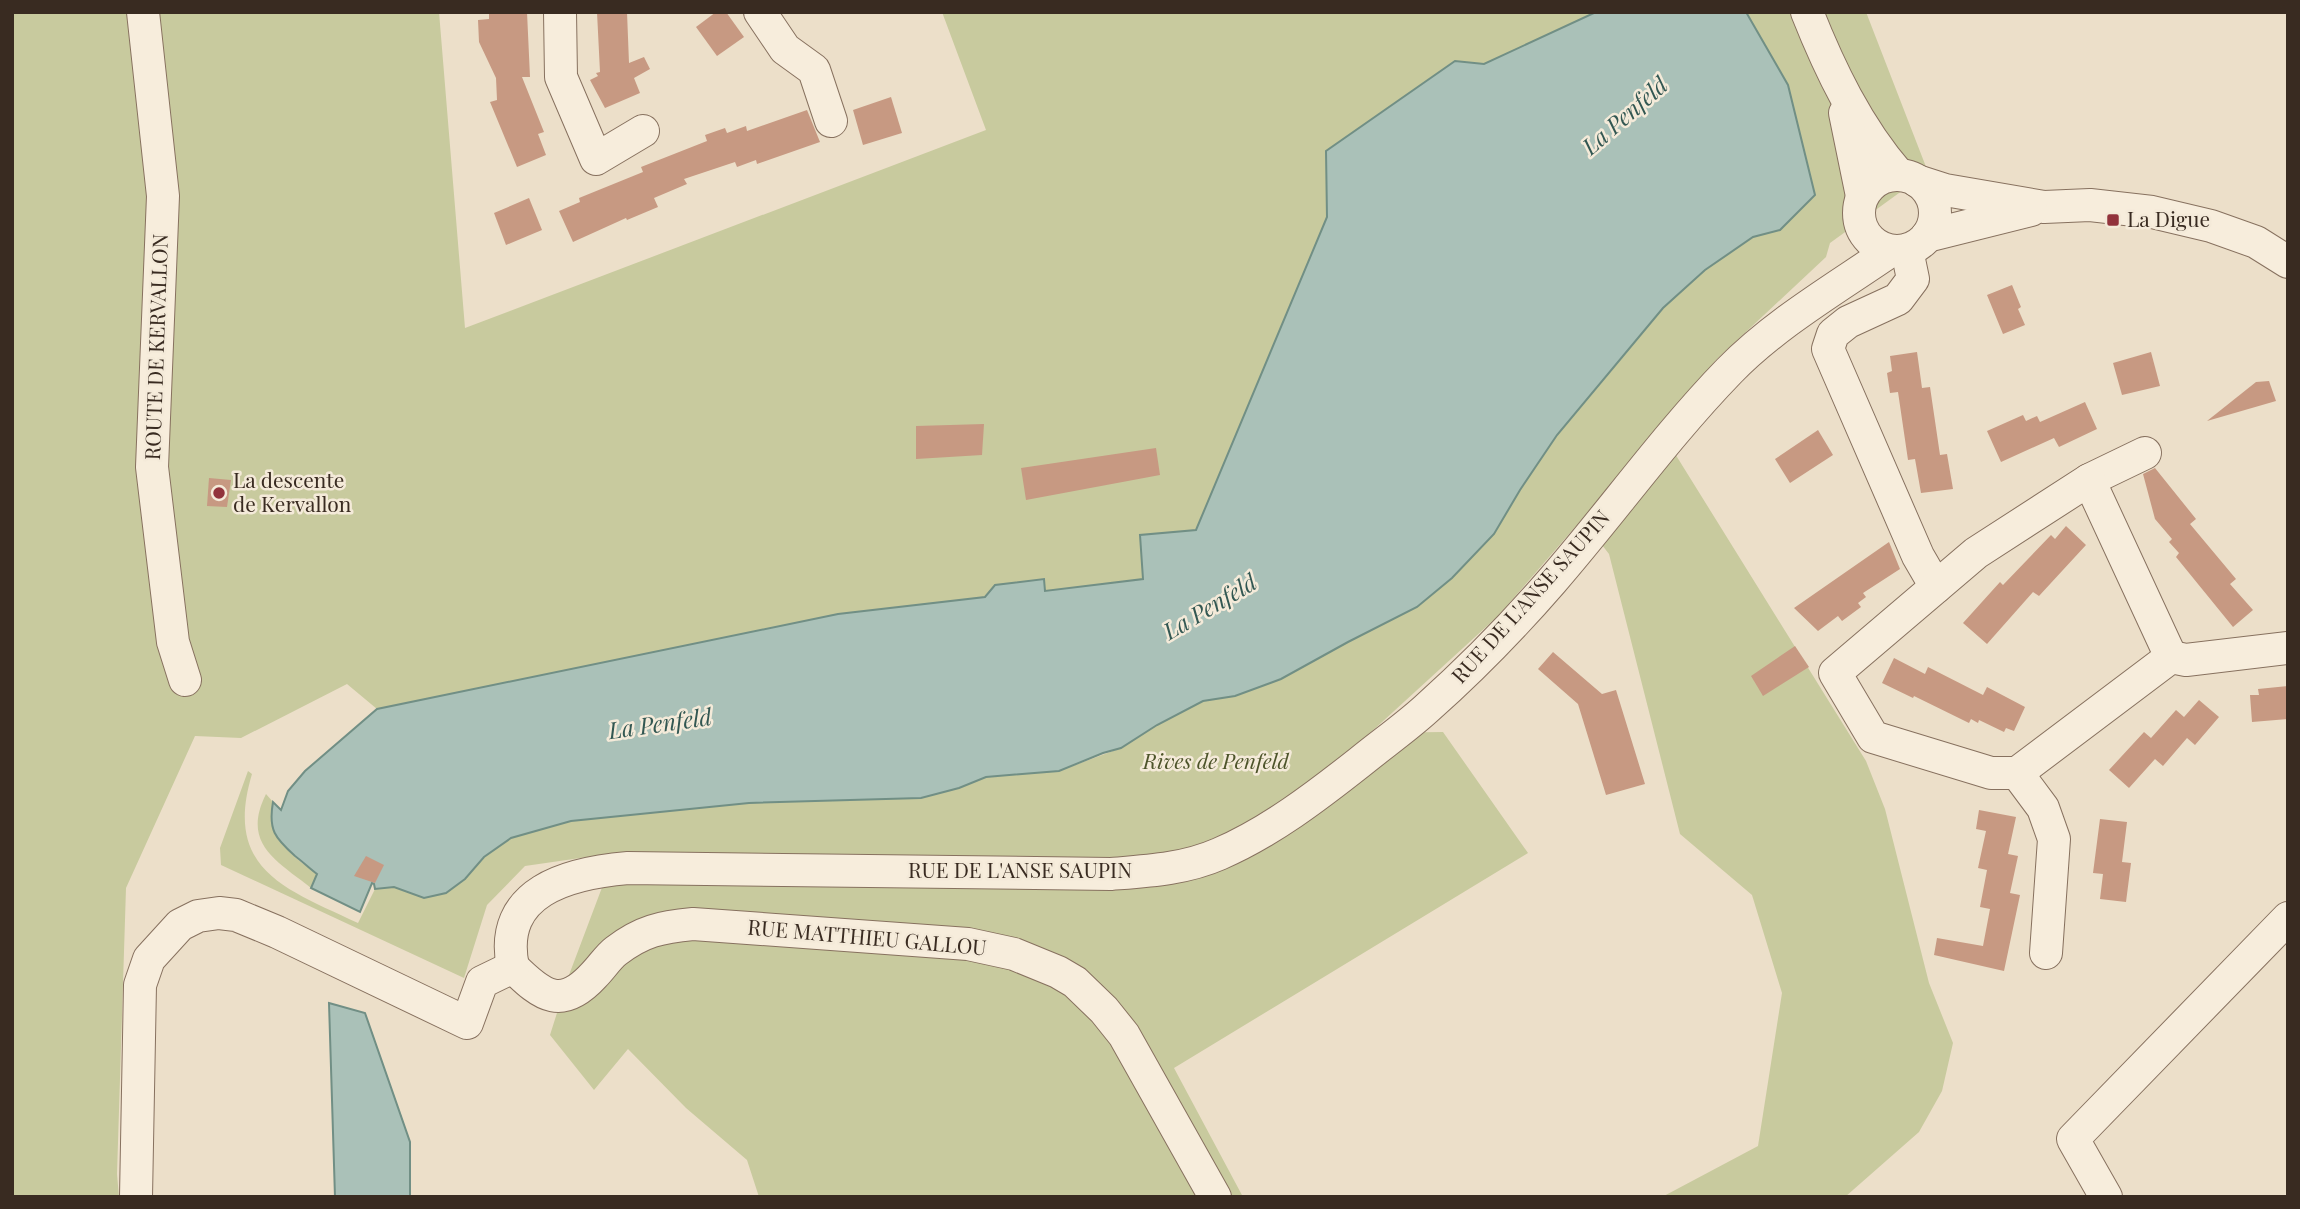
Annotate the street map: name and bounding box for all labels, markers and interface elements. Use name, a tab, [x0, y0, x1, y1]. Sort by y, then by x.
water label: La Penfeld	[1574, 69, 1674, 161]
place label: La Digue	[2127, 204, 2210, 232]
marker: La Digue	[2105, 212, 2121, 228]
street label: ROUTE DE KERVALLON	[137, 233, 173, 461]
place label: La descente de Kervallon	[233, 465, 352, 517]
marker: La descente de Kervallon	[211, 485, 227, 501]
street label: RUE DE L'ANSE SAUPIN	[1444, 503, 1615, 688]
water label: La Penfeld	[1156, 565, 1262, 646]
water label: La Penfeld	[605, 700, 714, 745]
park label: Rives de Penfeld	[1142, 746, 1290, 774]
street label: RUE DE L'ANSE SAUPIN	[908, 855, 1132, 883]
street label: RUE MATTHIEU GALLOU	[747, 912, 988, 960]

